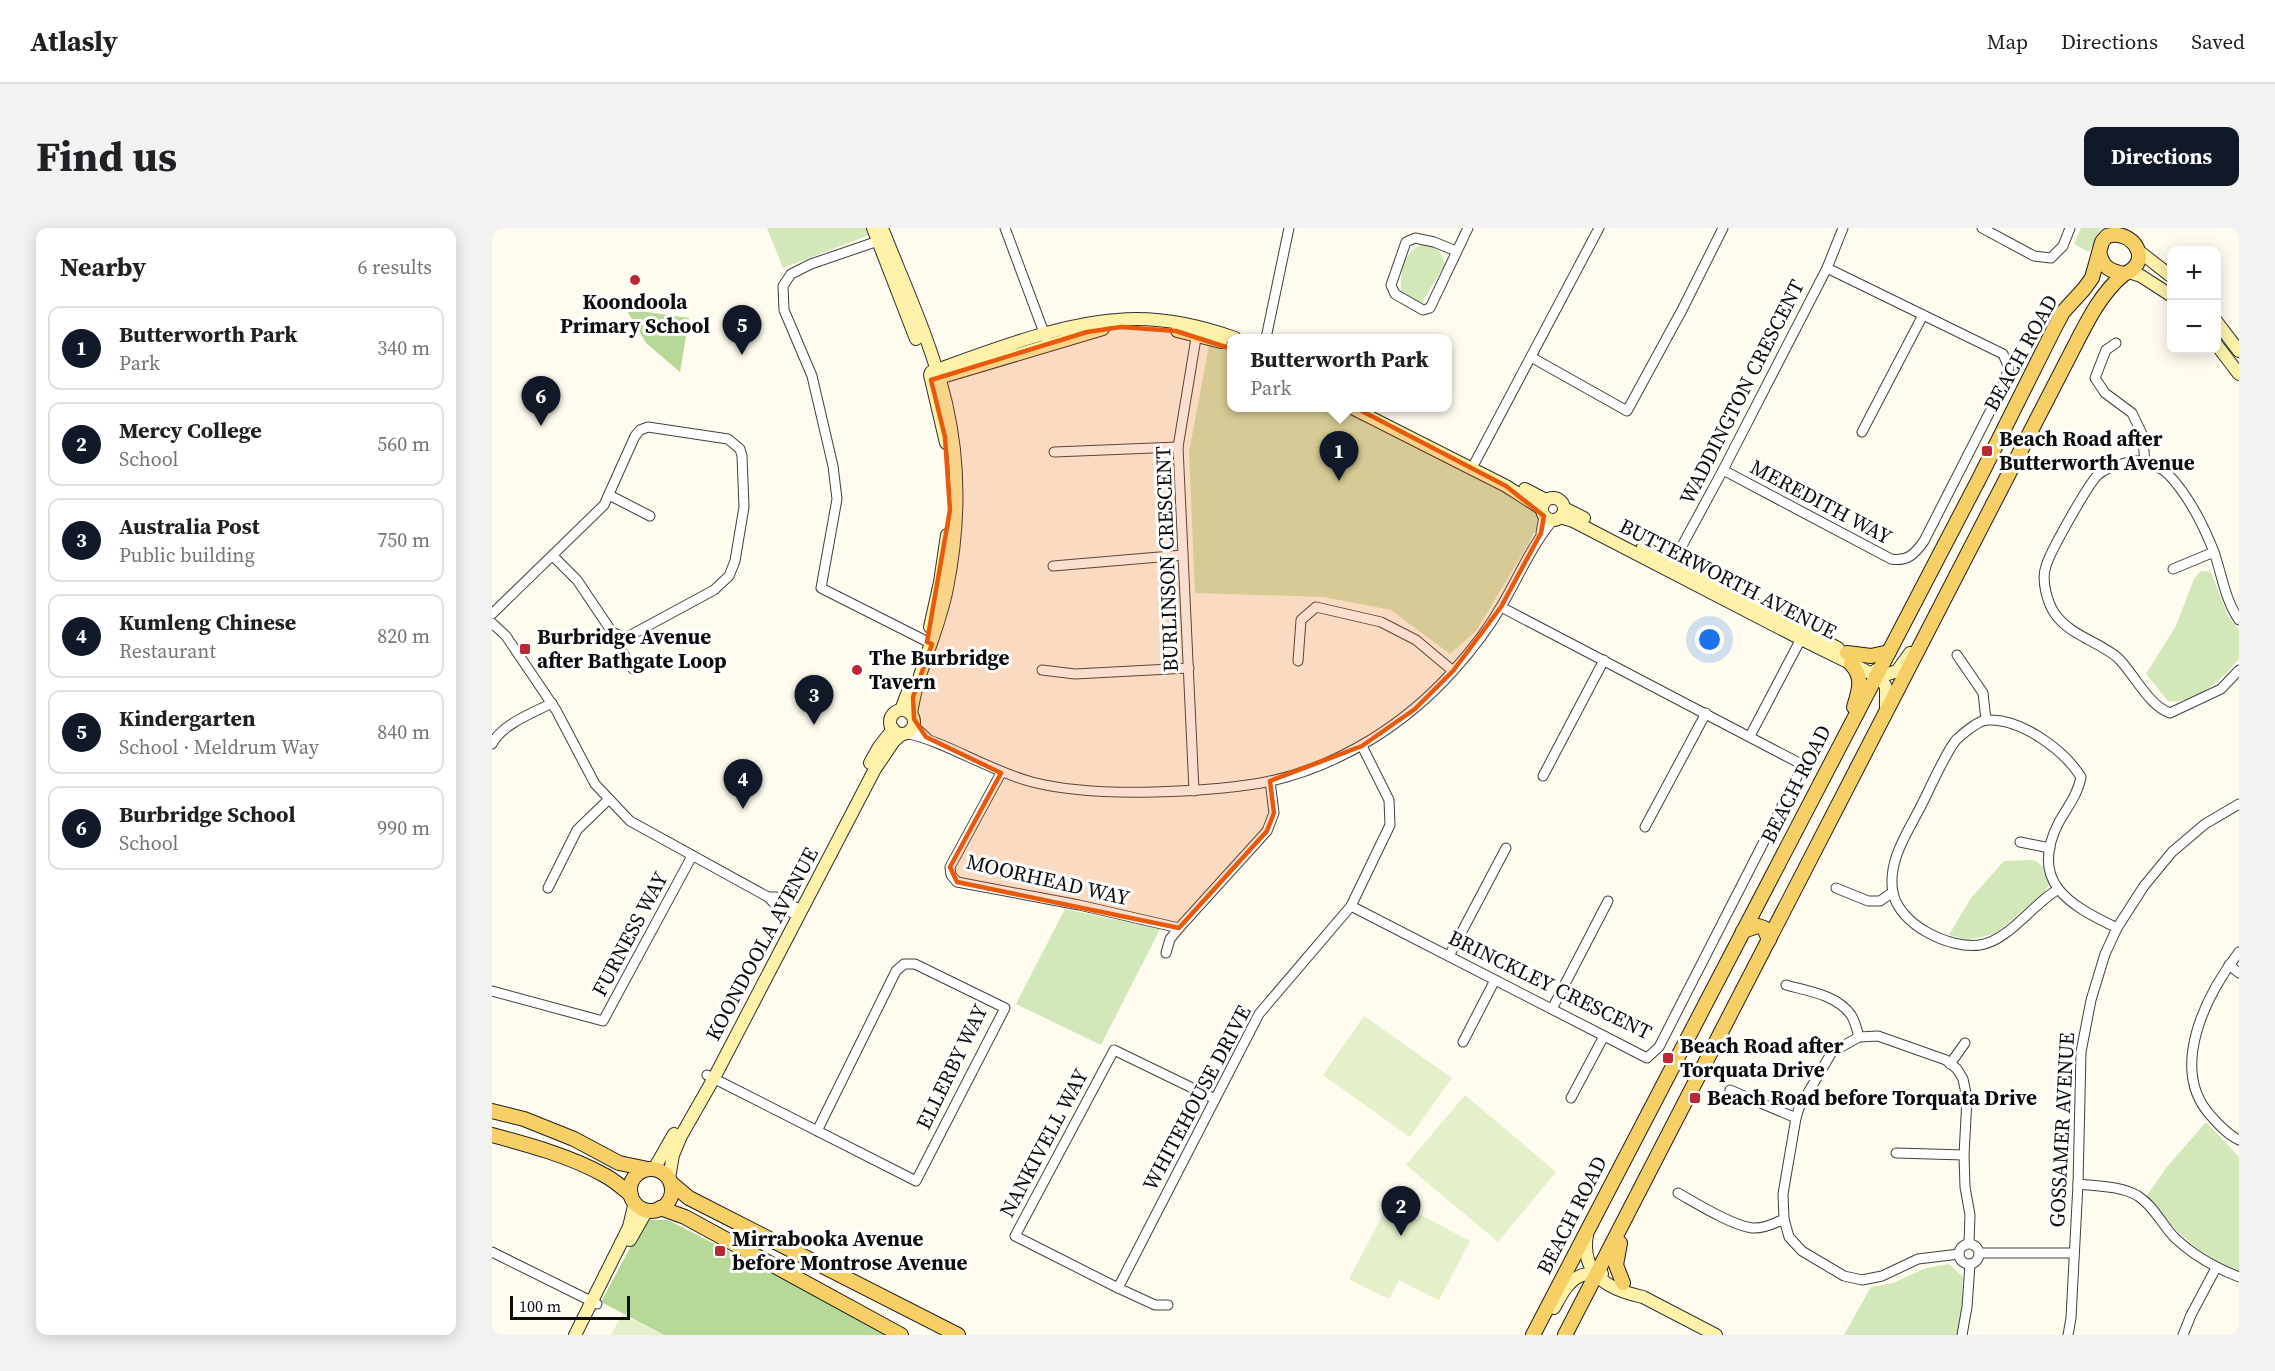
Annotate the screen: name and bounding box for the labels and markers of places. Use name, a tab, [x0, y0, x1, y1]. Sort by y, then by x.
marker: Koondoola Primary School	[628, 273, 642, 287]
place label: Koondoola Primary School	[560, 287, 710, 340]
pin: 5	[722, 306, 762, 355]
pin: 6	[521, 376, 560, 426]
place label: Beach Road after Butterworth Avenue	[1999, 424, 2195, 477]
pin: 1	[1320, 432, 1358, 481]
marker: Beach Road after Butterworth Avenue	[1980, 444, 1994, 458]
place label: Burbridge Avenue after Bathgate Loop	[537, 622, 727, 675]
marker: Burbridge Avenue after Bathgate Loop	[518, 642, 532, 656]
place label: The Burbridge Tavern	[869, 643, 1010, 696]
marker: The Burbridge Tavern	[850, 663, 864, 677]
pin: 3	[794, 676, 834, 725]
pin: 4	[724, 760, 762, 809]
place label: Beach Road after Torquata Drive	[1680, 1031, 1844, 1084]
marker: Beach Road after Torquata Drive	[1661, 1051, 1675, 1065]
place label: Beach Road before Torquata Drive	[1707, 1083, 2037, 1112]
marker: Beach Road before Torquata Drive	[1688, 1091, 1702, 1105]
pin: 2	[1382, 1186, 1420, 1236]
place label: Mirrabooka Avenue before Montrose Avenue	[732, 1224, 967, 1277]
marker: Mirrabooka Avenue before Montrose Avenue	[713, 1244, 727, 1258]

